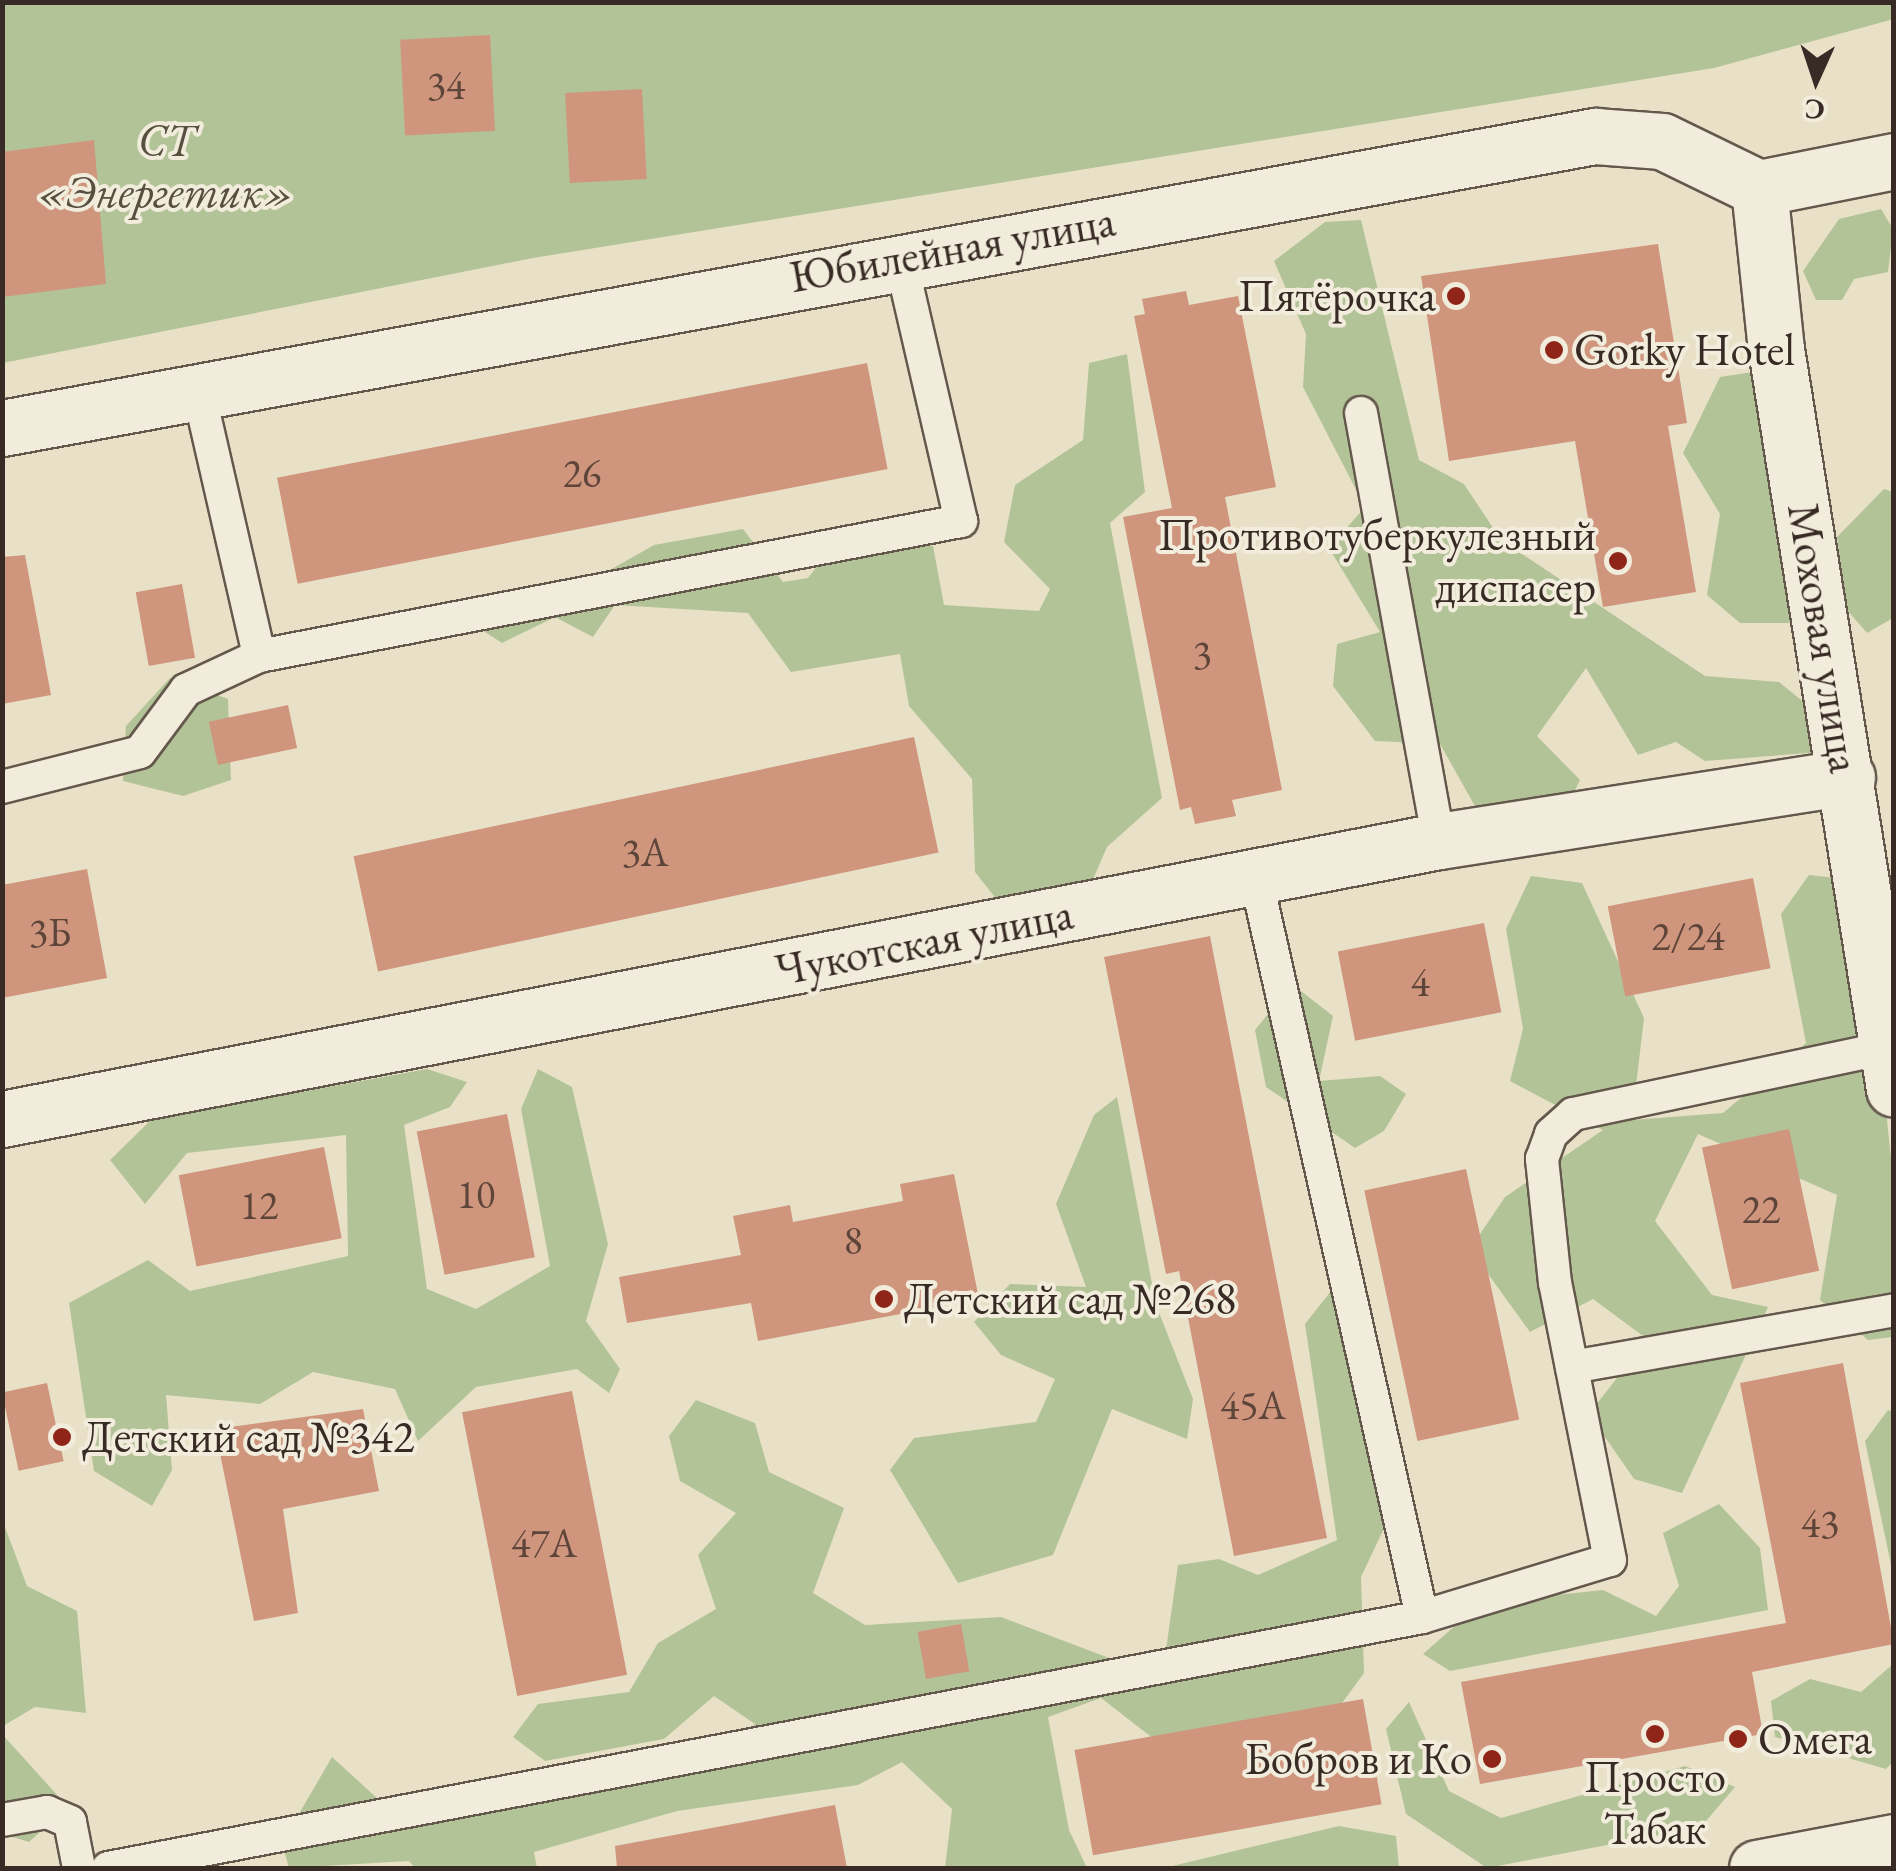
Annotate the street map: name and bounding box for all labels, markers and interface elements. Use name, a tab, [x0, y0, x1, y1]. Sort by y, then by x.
north arrow	[1766, 30, 1866, 130]
house number: 34	[427, 61, 465, 109]
text: С	[1804, 91, 1825, 128]
park label: СТ «Энергетик»	[38, 113, 294, 219]
street label: Юбилейная улица	[785, 194, 1119, 304]
place label: Пятёрочка	[1238, 269, 1436, 323]
marker: Пятёрочка	[1445, 285, 1467, 307]
place label: Gorky Hotel	[1574, 323, 1795, 377]
marker: Gorky Hotel	[1543, 339, 1565, 361]
house number: 26	[563, 449, 601, 497]
street label: Моховая улица	[1776, 499, 1872, 777]
place label: Противотуберкулезный диспасер	[1158, 508, 1596, 614]
marker: Противотуберкулезный диспасер	[1605, 548, 1631, 574]
house number: 3	[1192, 630, 1212, 678]
house number: 3А	[622, 828, 668, 876]
street label: Чукотская улица	[771, 887, 1077, 997]
house number: 3Б	[29, 908, 71, 956]
house number: 2/24	[1651, 912, 1725, 960]
house number: 4	[1410, 958, 1430, 1006]
house number: 10	[457, 1170, 495, 1218]
house number: 12	[240, 1181, 278, 1229]
house number: 22	[1742, 1185, 1780, 1233]
house number: 8	[843, 1216, 863, 1264]
place label: Детский сад №268	[904, 1272, 1236, 1326]
marker: Детский сад №268	[873, 1288, 895, 1310]
house number: 45А	[1220, 1381, 1286, 1429]
place label: Детский сад №342	[82, 1410, 414, 1464]
marker: Детский сад №342	[51, 1426, 73, 1448]
house number: 43	[1801, 1499, 1839, 1547]
house number: 47А	[511, 1519, 577, 1567]
place label: Омега	[1758, 1712, 1872, 1766]
marker: Просто Табак	[1644, 1723, 1666, 1745]
marker: Омега	[1727, 1728, 1749, 1750]
place label: Бобров и Ко	[1244, 1732, 1472, 1786]
marker: Бобров и Ко	[1481, 1748, 1503, 1770]
place label: Просто Табак	[1584, 1750, 1726, 1856]

